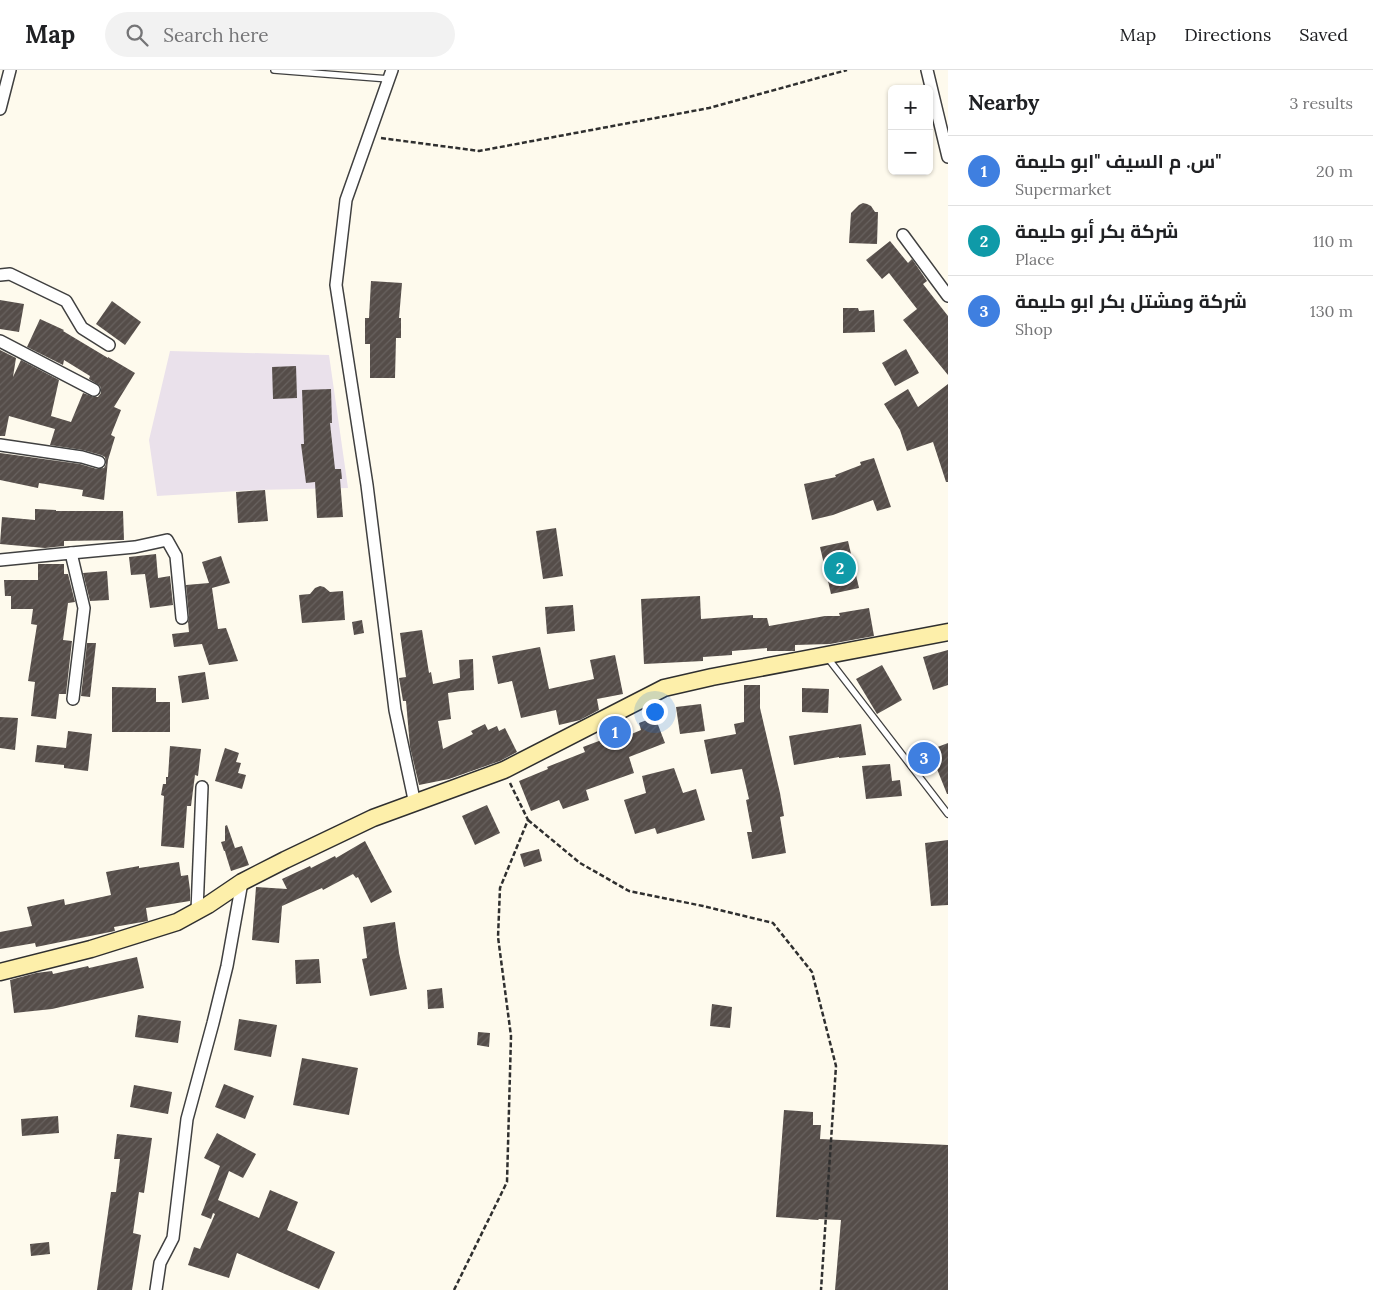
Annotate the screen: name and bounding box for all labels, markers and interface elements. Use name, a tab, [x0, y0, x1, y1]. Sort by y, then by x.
search box	[105, 12, 455, 57]
text: Map	[25, 19, 75, 50]
icon: search	[123, 21, 151, 49]
text: Search here	[163, 23, 269, 47]
text: Map	[1120, 23, 1156, 46]
text: Directions	[1184, 23, 1271, 46]
text: Saved	[1299, 23, 1348, 46]
map controls	[888, 85, 933, 175]
button: +	[888, 85, 933, 130]
text: Nearby	[968, 89, 1039, 116]
text: 3 results	[1289, 93, 1353, 113]
button: −	[888, 130, 933, 175]
text: س. م السيف "ابو حليمة"	[1015, 149, 1221, 173]
text: 1	[981, 161, 987, 181]
text: 20 m	[1316, 161, 1353, 181]
text: Supermarket	[1015, 179, 1111, 199]
text: شركة بكر أبو حليمة	[1015, 219, 1179, 243]
text: 2	[980, 231, 988, 251]
text: 110 m	[1313, 231, 1353, 251]
text: Place	[1015, 249, 1054, 269]
text: شركة ومشتل بكر ابو حليمة	[1015, 289, 1247, 313]
text: 3	[980, 301, 988, 321]
text: 130 m	[1310, 301, 1353, 321]
text: Shop	[1015, 319, 1053, 339]
pin: 2	[824, 549, 856, 587]
your location	[642, 699, 668, 725]
pin: 1	[599, 713, 631, 751]
pin: 3	[908, 739, 940, 777]

